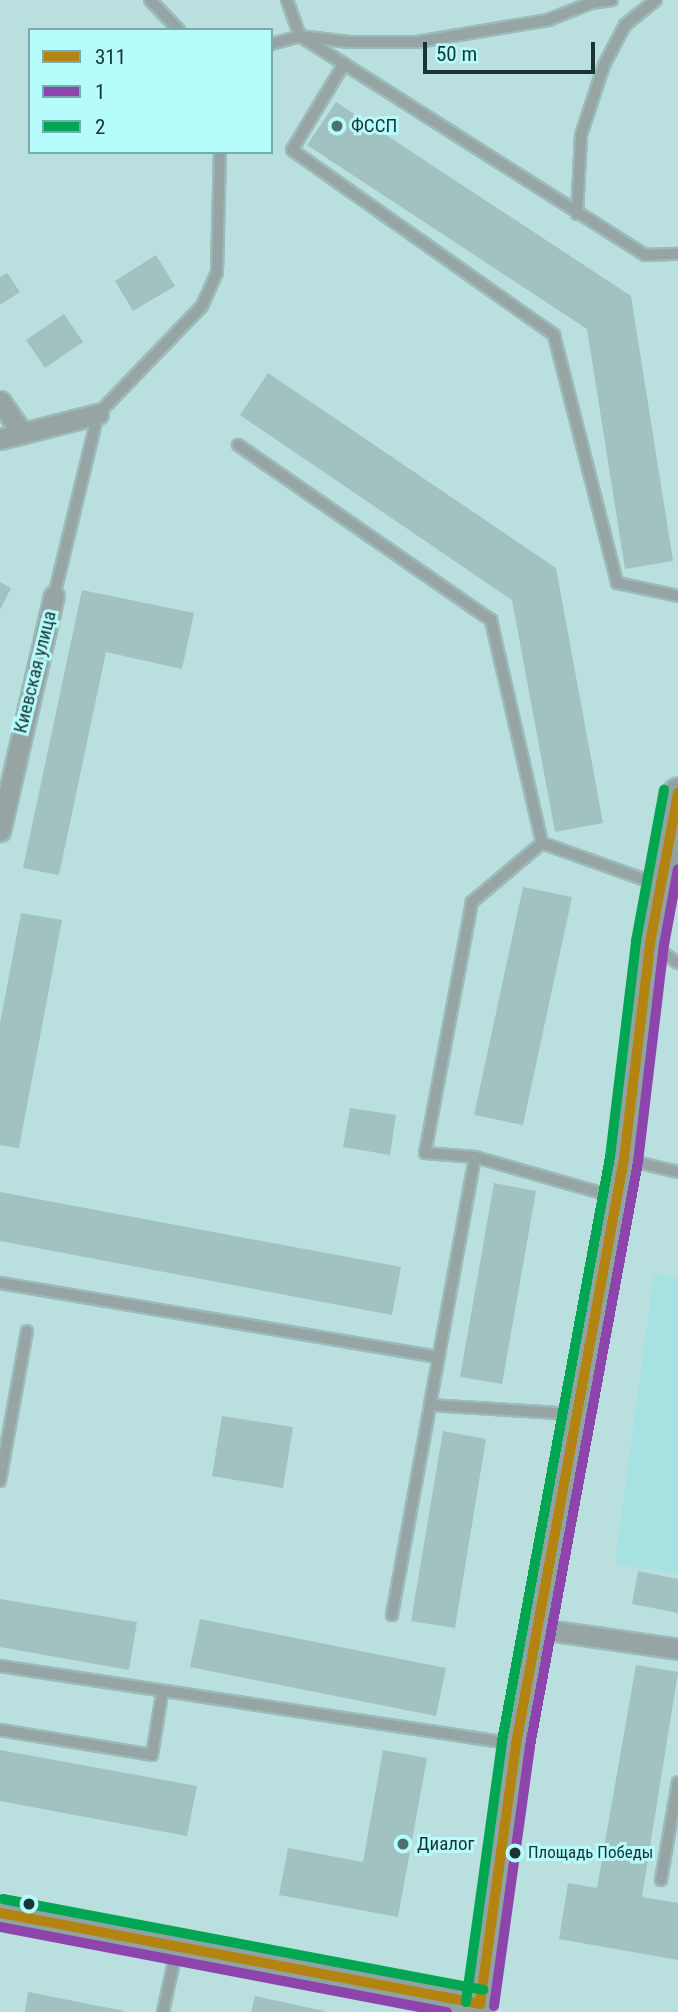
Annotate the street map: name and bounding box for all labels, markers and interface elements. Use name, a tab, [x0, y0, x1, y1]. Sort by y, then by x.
legend	[28, 28, 273, 154]
scale bar	[426, 28, 598, 72]
text: 50 m	[436, 42, 477, 66]
text: 311	[95, 45, 126, 69]
text: 1	[95, 80, 105, 104]
text: 2	[95, 115, 105, 139]
place label: ФССП	[351, 115, 397, 137]
marker: ФССП	[329, 118, 345, 134]
street label: Киевская улица	[9, 609, 61, 735]
place label: Диалог	[417, 1833, 475, 1855]
marker: Диалог	[395, 1836, 411, 1852]
place label: Площадь Победы	[528, 1843, 653, 1863]
marker: Площадь Победы	[508, 1846, 522, 1860]
unlabelled marker	[22, 1897, 36, 1911]

